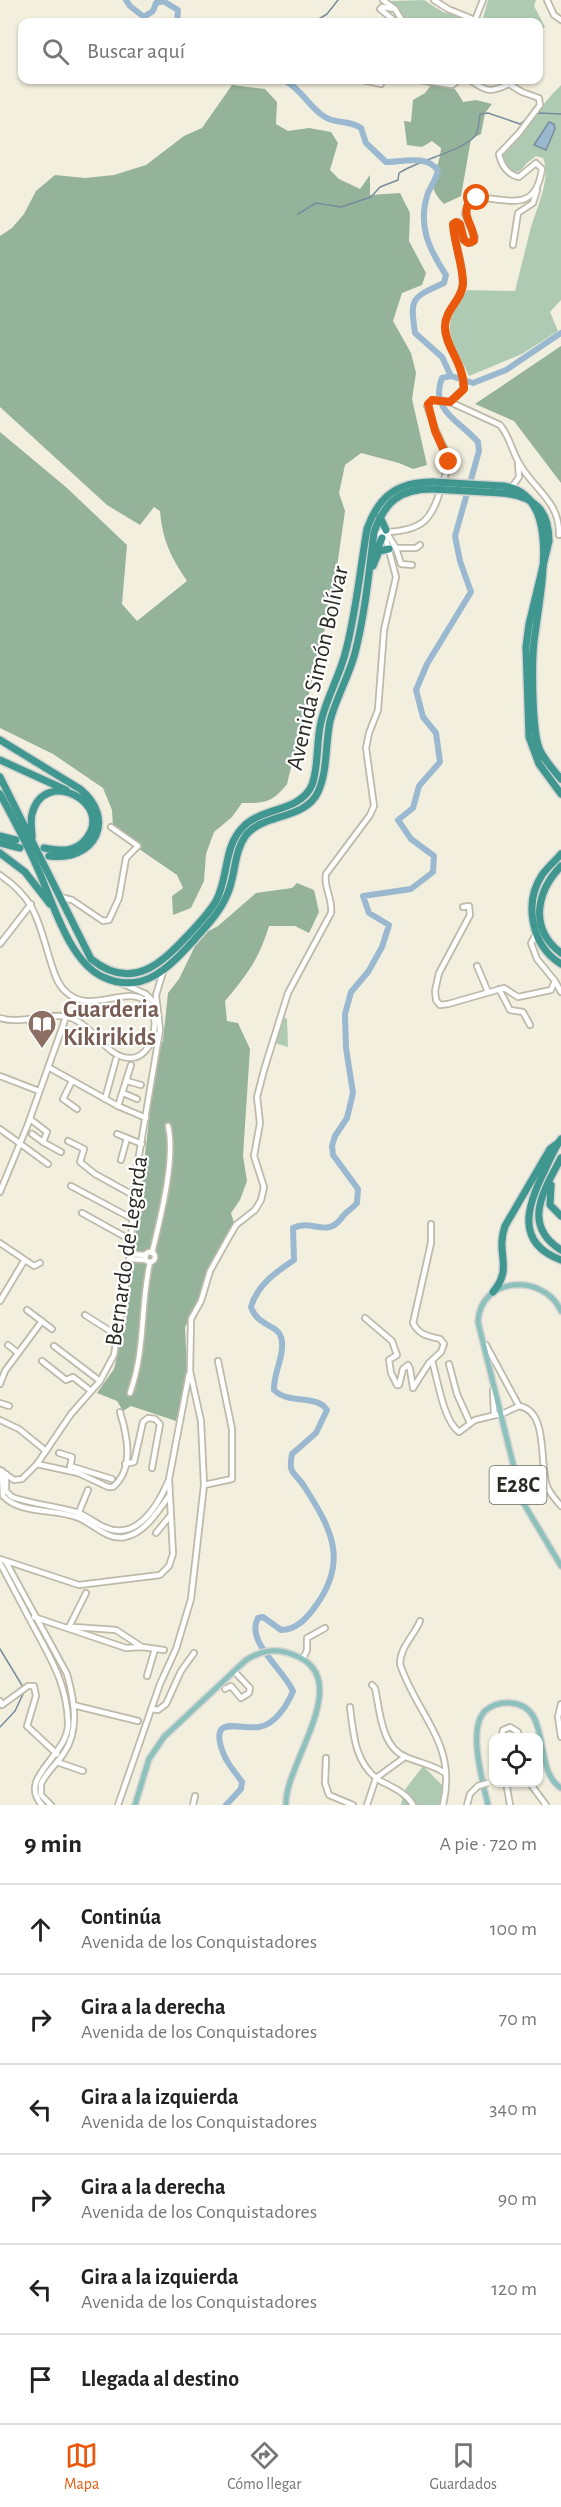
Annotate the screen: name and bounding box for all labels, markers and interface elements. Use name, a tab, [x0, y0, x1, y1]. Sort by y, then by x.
search box	[18, 18, 543, 84]
icon: search	[39, 35, 72, 68]
text: Buscar aquí	[87, 40, 185, 62]
route start	[463, 184, 489, 210]
route end	[435, 448, 461, 474]
street label: Avenida Simón Bolívar	[283, 563, 353, 772]
place label: Guarderia Kikirikids	[63, 998, 159, 1050]
library icon: Guarderia Kikirikids	[26, 1008, 58, 1050]
street label: Bernardo de Legarda	[102, 1154, 152, 1348]
road number: E28C	[490, 1466, 546, 1504]
map controls	[489, 1733, 543, 1787]
button: locate	[489, 1733, 543, 1787]
text: 9 min	[24, 1831, 82, 1857]
text: A pie · 720 m	[439, 1834, 537, 1854]
text: Continúa	[81, 1906, 161, 1928]
icon: ahead	[24, 1913, 57, 1946]
text: 100 m	[490, 1919, 537, 1939]
text: Avenida de los Conquistadores	[81, 1932, 317, 1952]
text: Gira a la derecha	[81, 1996, 226, 2018]
icon: right	[24, 2003, 57, 2036]
text: 70 m	[499, 2009, 537, 2029]
text: Avenida de los Conquistadores	[81, 2022, 317, 2042]
text: Gira a la izquierda	[81, 2086, 239, 2108]
icon: left	[24, 2093, 57, 2126]
text: 340 m	[489, 2099, 537, 2119]
text: Avenida de los Conquistadores	[81, 2112, 317, 2132]
text: Gira a la derecha	[81, 2176, 226, 2198]
icon: right	[24, 2183, 57, 2216]
text: 90 m	[498, 2189, 537, 2209]
text: Avenida de los Conquistadores	[81, 2202, 317, 2222]
text: Gira a la izquierda	[81, 2266, 239, 2288]
icon: left	[24, 2273, 57, 2306]
text: 120 m	[491, 2279, 537, 2299]
text: Avenida de los Conquistadores	[81, 2292, 317, 2312]
icon: arrive	[24, 2363, 57, 2396]
text: Llegada al destino	[81, 2368, 239, 2390]
tab: Mapa	[64, 2439, 99, 2494]
tab: Cómo llegar	[227, 2439, 301, 2494]
tab: Guardados	[429, 2439, 497, 2494]

